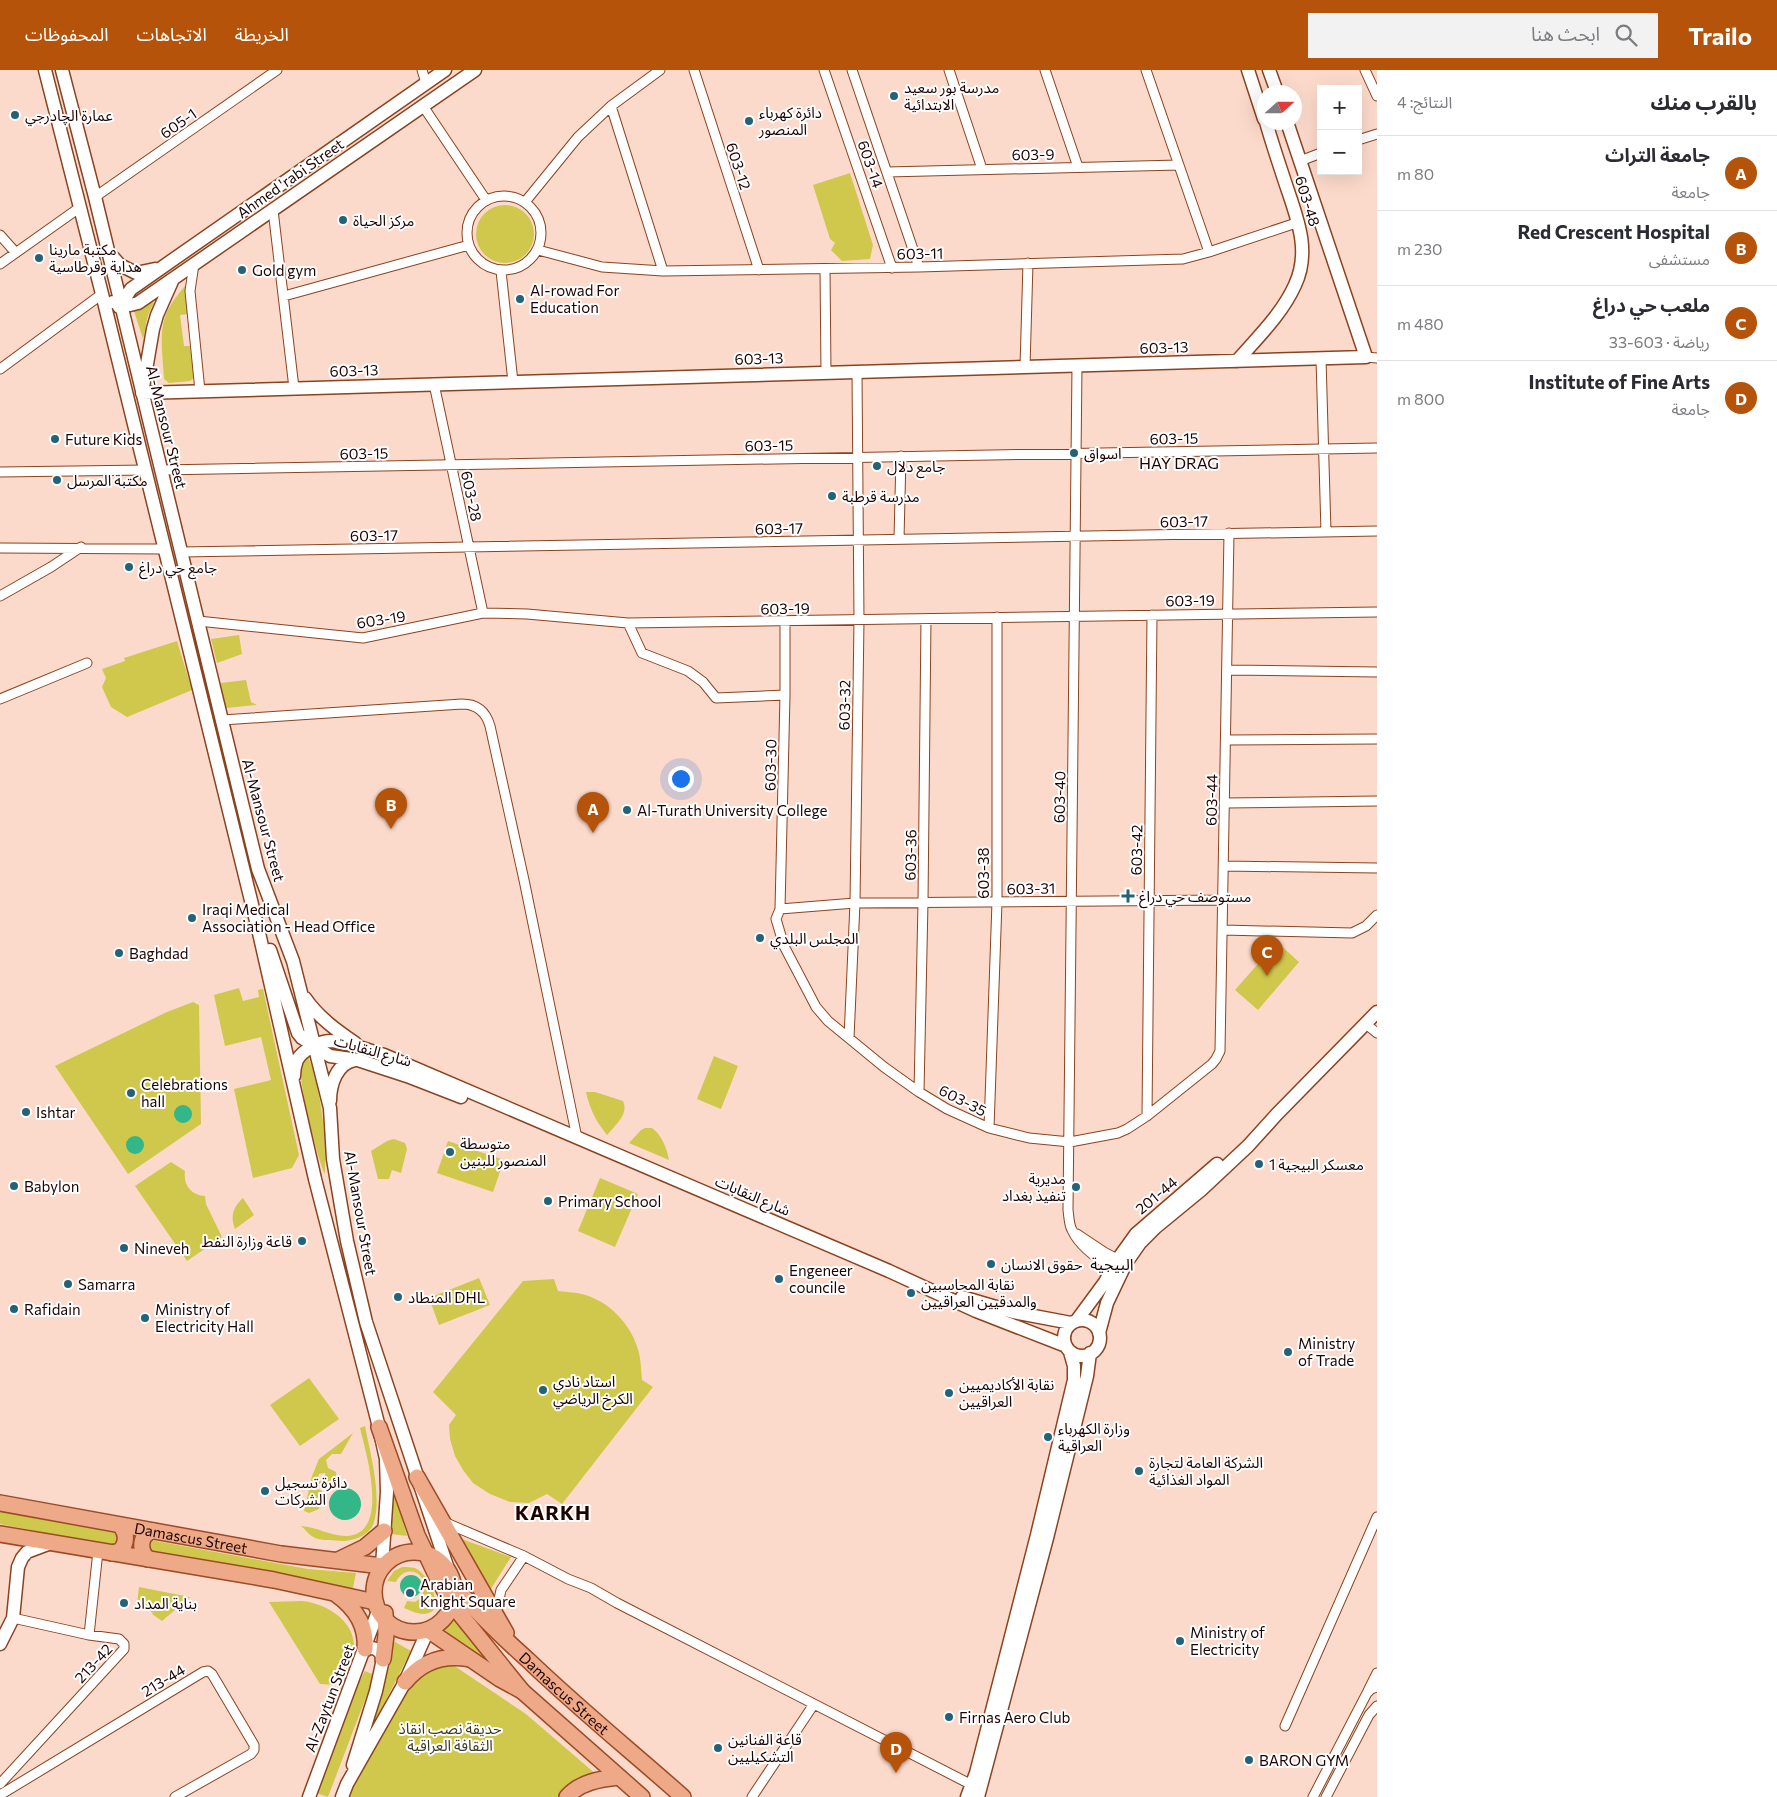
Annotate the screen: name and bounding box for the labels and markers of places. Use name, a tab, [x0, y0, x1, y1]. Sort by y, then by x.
place label: مدرسة بور سعيد الابتدائية	[904, 78, 999, 113]
marker: مدرسة بور سعيد الابتدائية	[888, 90, 900, 102]
place label: دائرة كهرباء المنصور	[758, 103, 822, 139]
place label: عمارة الچادرجي	[25, 106, 113, 127]
marker: عمارة الچادرجي	[9, 109, 21, 121]
marker: دائرة كهرباء المنصور	[743, 115, 755, 127]
place label: مركز الحياة	[353, 211, 414, 230]
marker: مركز الحياة	[337, 214, 349, 226]
place label: مكتبة مارينا هداية وقرطاسية	[49, 240, 142, 276]
marker: مكتبة مارينا هداية وقرطاسية	[33, 252, 45, 264]
place label: Gold gym	[252, 261, 316, 279]
marker: Gold gym	[236, 264, 248, 276]
place label: Al-rowad For Education	[530, 281, 619, 316]
marker: Al-rowad For Education	[514, 293, 526, 305]
place label: Future Kids	[65, 430, 142, 448]
marker: Future Kids	[49, 433, 61, 445]
place label: اسواق	[1084, 444, 1122, 463]
marker: اسواق	[1068, 447, 1080, 459]
place label: جامع دلال	[887, 457, 945, 479]
marker: جامع دلال	[871, 460, 883, 472]
place label: مكتبة المرسل	[67, 471, 148, 490]
marker: مكتبة المرسل	[51, 474, 63, 486]
place label: مدرسة قرطبة	[842, 487, 920, 506]
marker: مدرسة قرطبة	[826, 490, 838, 502]
place label: جامع حي دراغ	[139, 558, 217, 580]
marker: جامع حي دراغ	[123, 561, 135, 573]
pin: B	[375, 788, 407, 829]
pin: A	[577, 792, 609, 833]
place label: Al-Turath University College	[637, 801, 827, 819]
marker: Al-Turath University College	[621, 804, 633, 816]
place label: مستوصف حي دراغ	[1139, 887, 1251, 909]
marker: مستوصف حي دراغ	[1121, 889, 1135, 903]
place label: Iraqi Medical Association - Head Office	[202, 900, 375, 935]
marker: Iraqi Medical Association - Head Office	[186, 912, 198, 924]
place label: المجلس البلدي	[770, 929, 859, 950]
marker: المجلس البلدي	[754, 932, 766, 944]
pin: C	[1251, 935, 1283, 976]
place label: Baghdad	[129, 944, 188, 962]
marker: Baghdad	[113, 947, 125, 959]
place label: Celebrations hall	[141, 1075, 228, 1110]
marker: Celebrations hall	[125, 1087, 137, 1099]
place label: Ishtar	[36, 1103, 76, 1121]
marker: Ishtar	[20, 1106, 32, 1118]
place label: متوسطة المنصور للبنين	[460, 1134, 546, 1170]
marker: متوسطة المنصور للبنين	[444, 1146, 456, 1158]
place label: معسكر البيجية 1	[1269, 1155, 1364, 1174]
marker: معسكر البيجية 1	[1253, 1158, 1265, 1170]
place label: مديرية تنفيذ بغداد	[1002, 1169, 1066, 1204]
place label: Babylon	[24, 1177, 79, 1195]
marker: Babylon	[8, 1180, 20, 1192]
marker: مديرية تنفيذ بغداد	[1070, 1181, 1082, 1193]
place label: Primary School	[558, 1192, 661, 1210]
marker: Primary School	[542, 1195, 554, 1207]
place label: قاعة وزارة النفط	[201, 1232, 292, 1251]
marker: قاعة وزارة النفط	[296, 1235, 308, 1247]
place label: Nineveh	[134, 1239, 189, 1257]
marker: Nineveh	[118, 1242, 130, 1254]
place label: حقوق الانسان	[1001, 1255, 1083, 1274]
marker: حقوق الانسان	[985, 1258, 997, 1270]
place label: Engeneer councile	[789, 1261, 853, 1296]
marker: Engeneer councile	[773, 1273, 785, 1285]
place label: Samarra	[78, 1275, 135, 1293]
place label: نقابة المحاسبين والمدقيين العراقيين	[921, 1275, 1037, 1311]
marker: Samarra	[62, 1278, 74, 1290]
marker: نقابة المحاسبين والمدقيين العراقيين	[905, 1287, 917, 1299]
place label: المنطاد DHL	[408, 1288, 486, 1306]
marker: المنطاد DHL	[392, 1291, 404, 1303]
place label: Rafidain	[24, 1300, 81, 1318]
place label: Ministry of Electricity Hall	[155, 1300, 254, 1335]
marker: Rafidain	[8, 1303, 20, 1315]
marker: Ministry of Electricity Hall	[139, 1312, 151, 1324]
place label: Ministry of Trade	[1298, 1334, 1356, 1369]
marker: Ministry of Trade	[1282, 1346, 1294, 1358]
place label: استاد نادي الكرخ الرياضي	[553, 1372, 633, 1411]
place label: نقابة الأكاديميين العراقيين	[959, 1375, 1054, 1411]
marker: استاد نادي الكرخ الرياضي	[537, 1384, 549, 1396]
marker: نقابة الأكاديميين العراقيين	[943, 1387, 955, 1399]
place label: وزارة الكهرباء العراقية	[1058, 1419, 1130, 1455]
marker: وزارة الكهرباء العراقية	[1042, 1431, 1054, 1443]
place label: الشركة العامة لتجارة المواد الغذائية	[1149, 1453, 1263, 1489]
marker: الشركة العامة لتجارة المواد الغذائية	[1133, 1465, 1145, 1477]
place label: دائرة تسجيل الشركات	[275, 1473, 347, 1509]
marker: دائرة تسجيل الشركات	[259, 1485, 271, 1497]
place label: Arabian Knight Square	[420, 1575, 516, 1610]
marker: Arabian Knight Square	[404, 1587, 416, 1599]
place label: بناية المداد	[134, 1594, 197, 1612]
marker: بناية المداد	[118, 1597, 130, 1609]
place label: Ministry of Electricity	[1190, 1623, 1265, 1658]
marker: Ministry of Electricity	[1174, 1635, 1186, 1647]
place label: Firnas Aero Club	[959, 1708, 1071, 1726]
marker: Firnas Aero Club	[943, 1711, 955, 1723]
place label: قاعة الفنانين التشكيليين	[728, 1730, 802, 1766]
pin: D	[880, 1732, 912, 1773]
marker: قاعة الفنانين التشكيليين	[712, 1742, 724, 1754]
place label: BARON GYM	[1259, 1751, 1349, 1769]
marker: BARON GYM	[1243, 1754, 1255, 1766]

